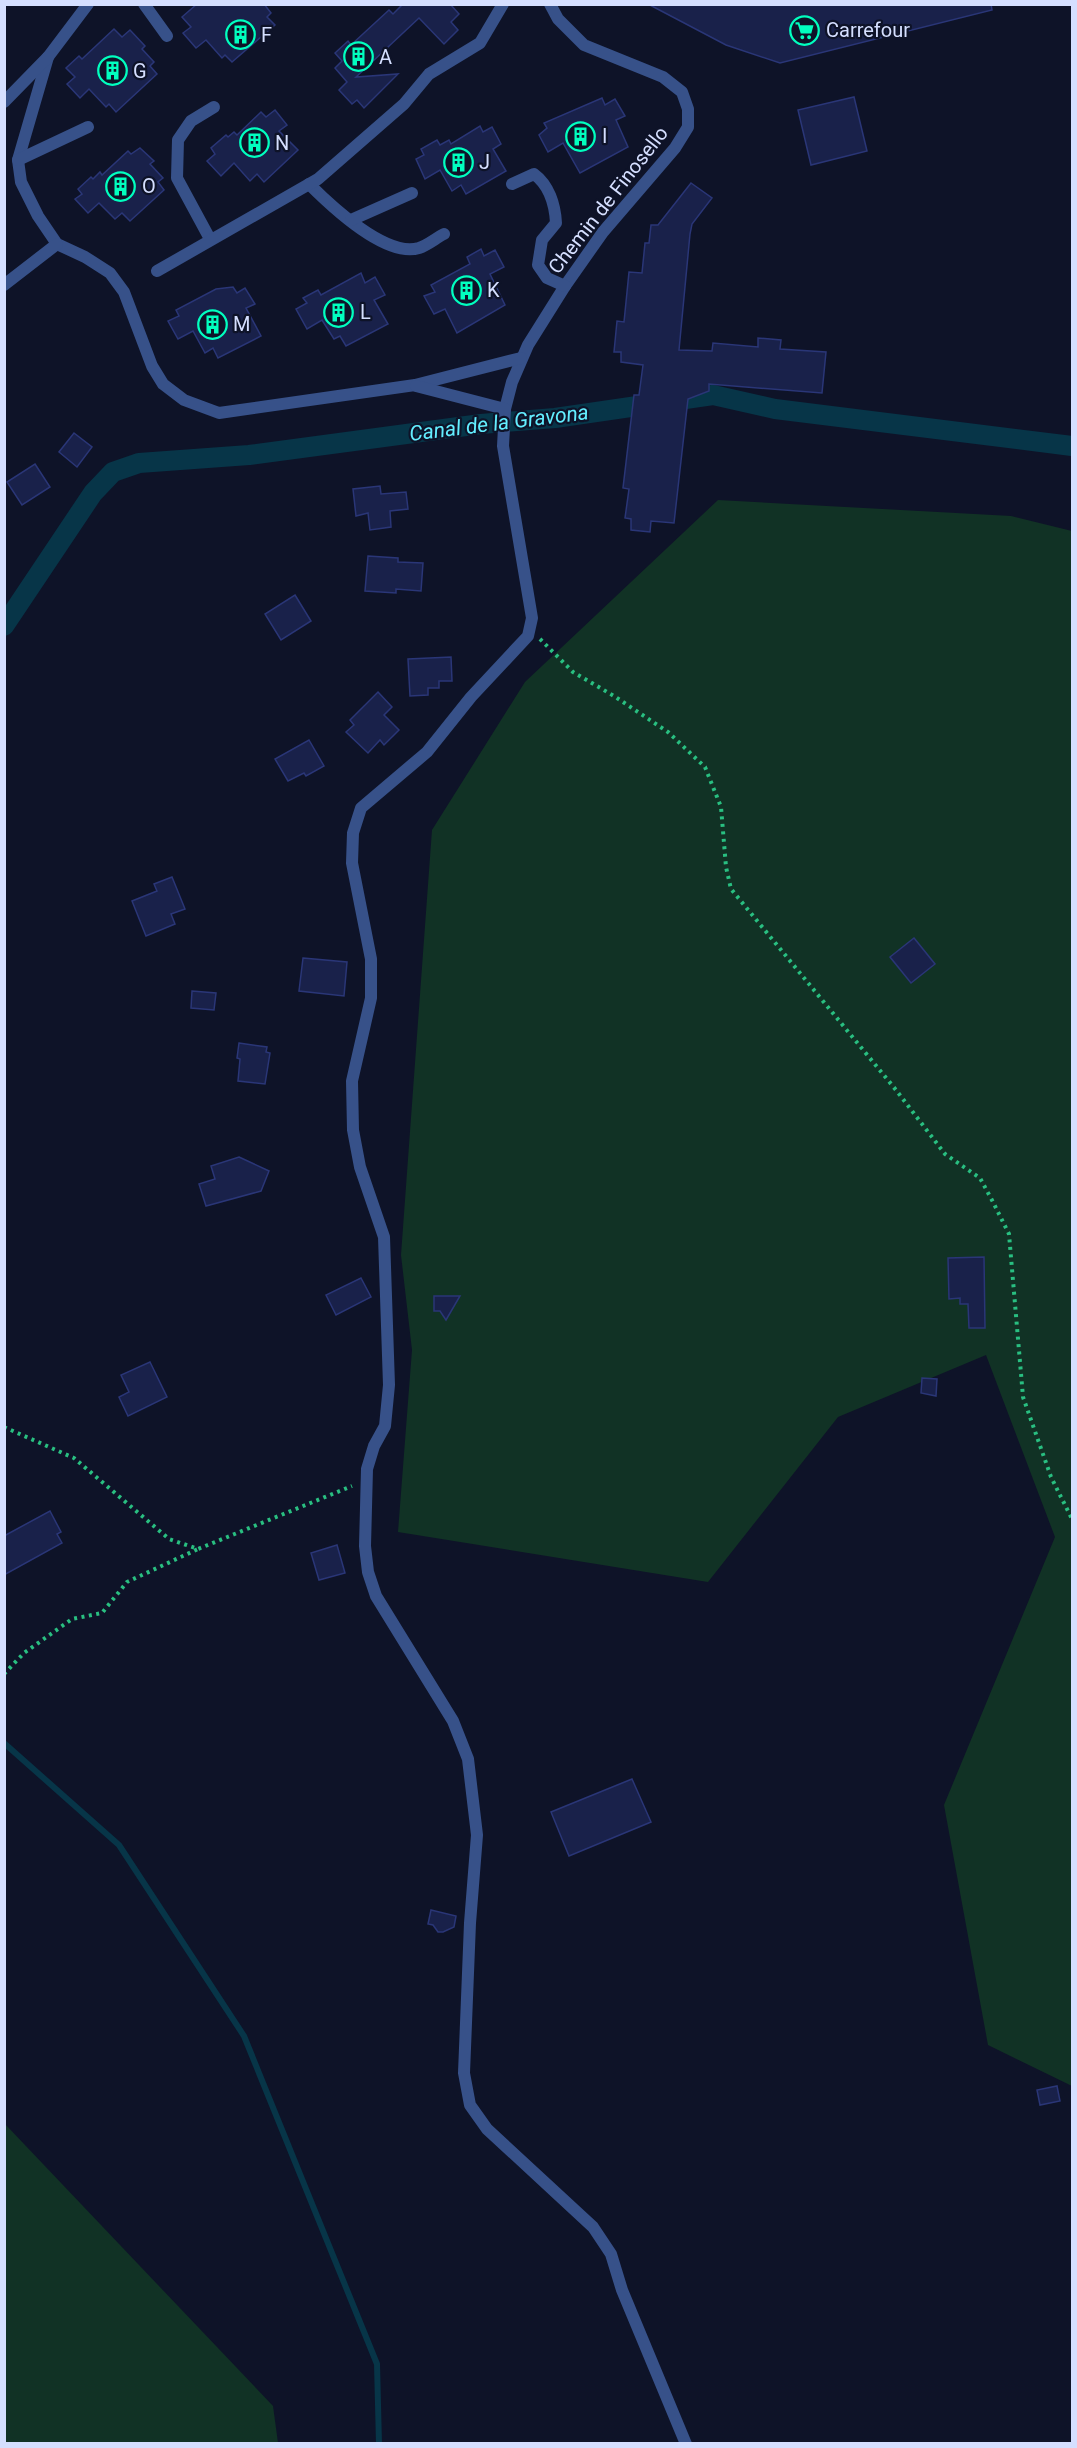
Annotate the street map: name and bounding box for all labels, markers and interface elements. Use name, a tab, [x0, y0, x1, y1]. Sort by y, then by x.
supermarket icon: Carrefour	[789, 14, 821, 46]
place label: Carrefour	[826, 18, 910, 42]
building icon: F	[224, 19, 256, 51]
place label: F	[261, 23, 272, 47]
building icon: A	[342, 41, 374, 73]
place label: A	[379, 45, 392, 69]
building icon: G	[96, 55, 128, 87]
place label: G	[133, 59, 147, 83]
building icon: I	[565, 120, 597, 152]
street label: Chemin de Finosello	[543, 122, 673, 278]
place label: I	[602, 124, 607, 148]
building icon: N	[238, 127, 270, 159]
place label: N	[275, 131, 289, 155]
building icon: J	[442, 146, 474, 178]
place label: J	[479, 150, 490, 174]
building icon: O	[105, 170, 137, 202]
place label: O	[142, 174, 156, 198]
building icon: K	[450, 274, 482, 306]
place label: K	[487, 278, 500, 302]
building icon: L	[323, 296, 355, 328]
place label: L	[360, 300, 371, 324]
building icon: M	[196, 308, 228, 340]
place label: M	[233, 312, 250, 336]
water label: Canal de la Gravona	[408, 400, 590, 446]

